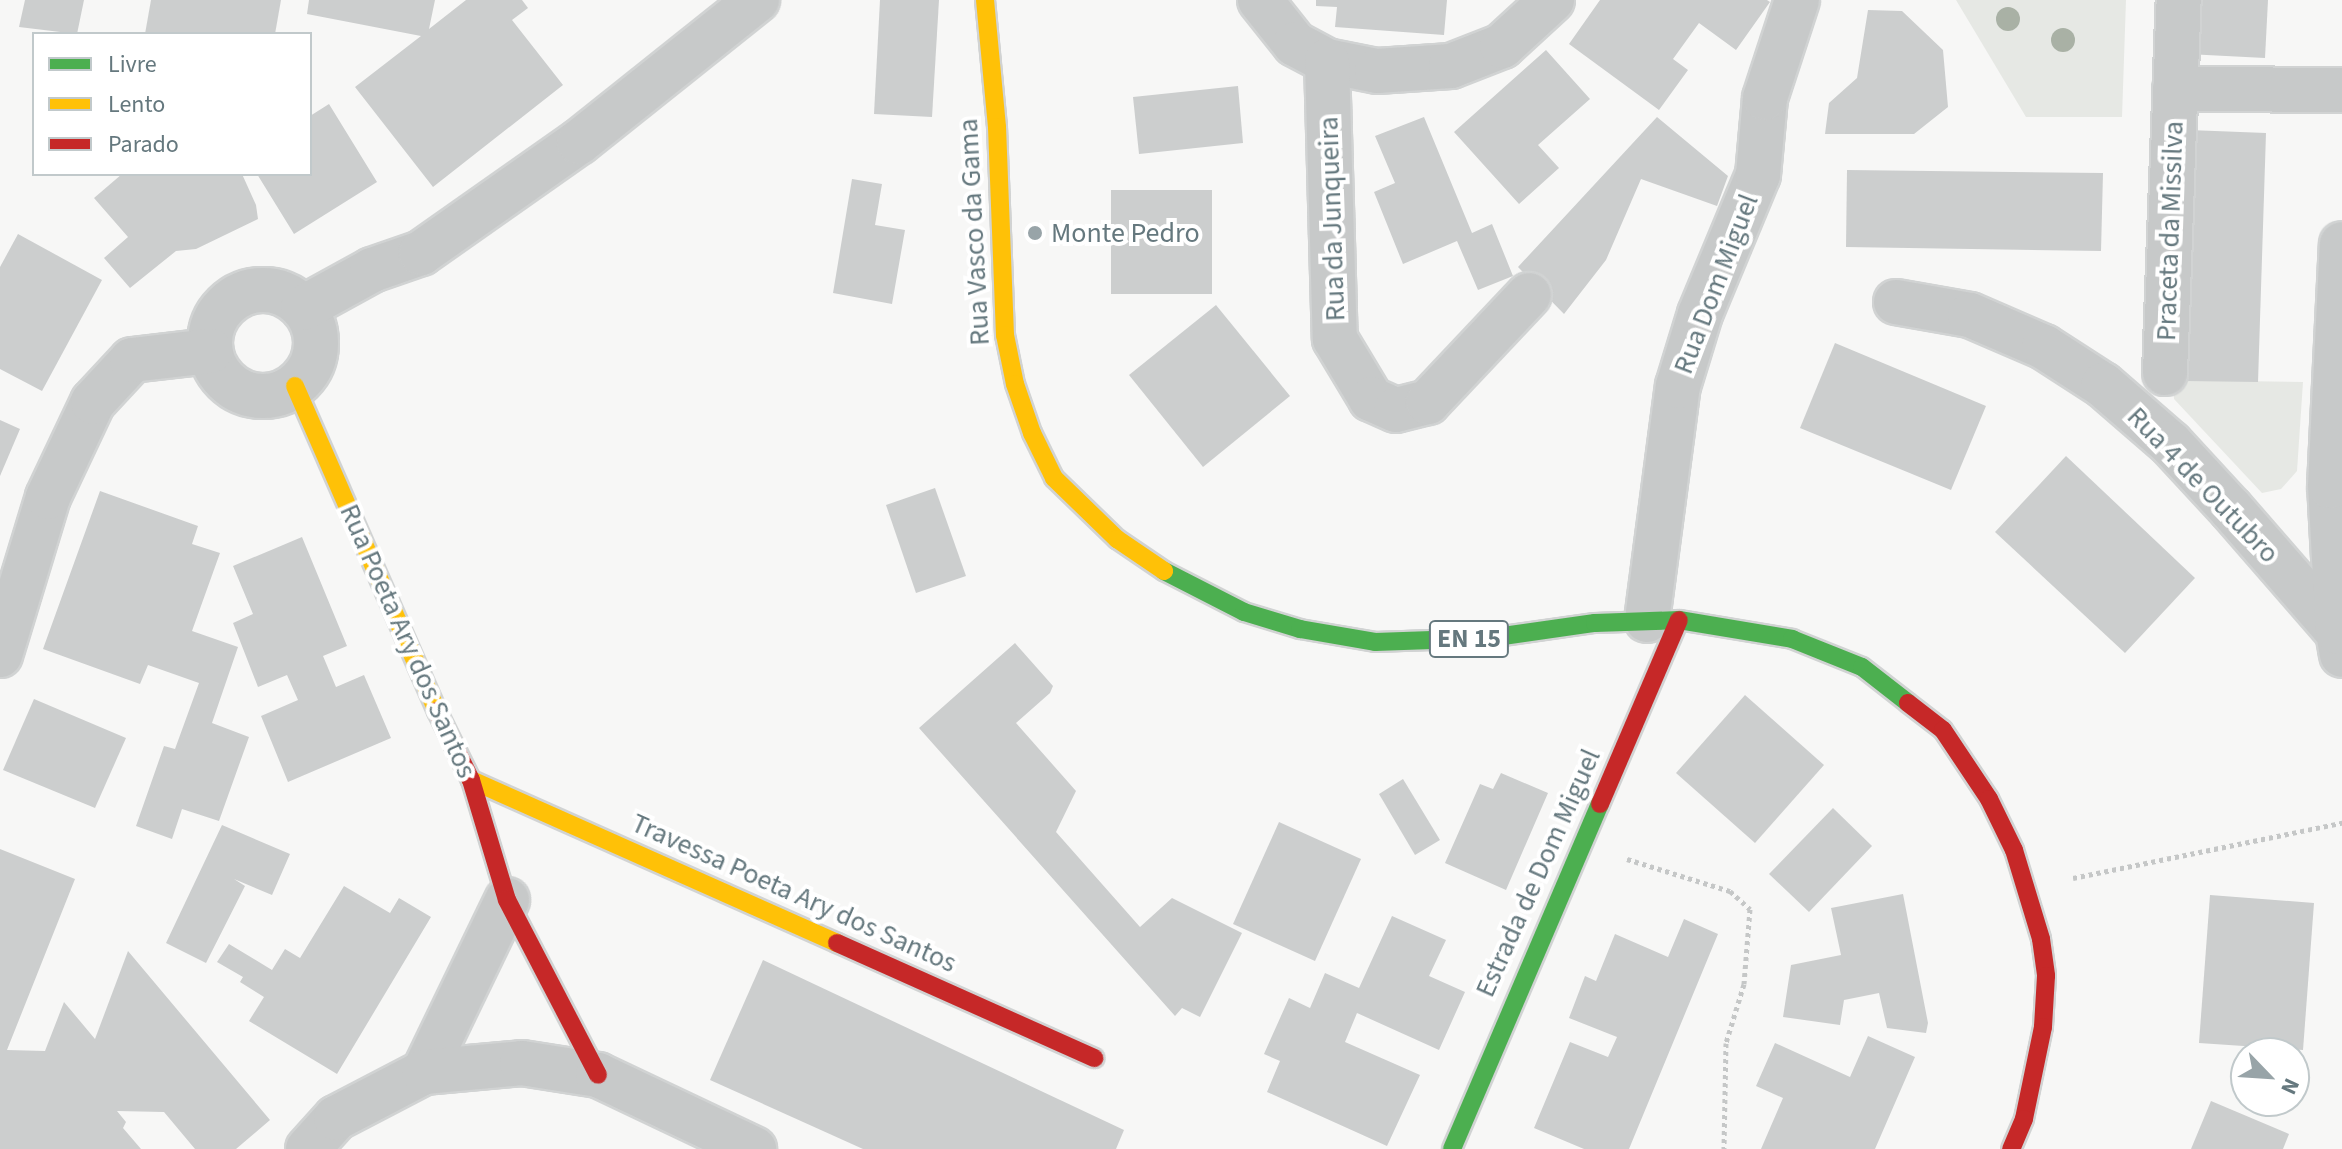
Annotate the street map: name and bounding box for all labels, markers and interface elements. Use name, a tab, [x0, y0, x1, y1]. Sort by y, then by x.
legend	[32, 32, 312, 176]
text: Livre	[108, 47, 157, 82]
text: Lento	[108, 87, 165, 122]
street label: Rua da Junqueira	[1312, 116, 1352, 322]
street label: Rua Vasco da Gama	[951, 118, 997, 346]
street label: Praceta da Missilva	[2149, 120, 2191, 342]
text: Parado	[108, 127, 179, 162]
street label: Rua Dom Miguel	[1666, 189, 1766, 379]
place label: Monte Pedro	[1051, 216, 1200, 250]
marker: Monte Pedro	[1026, 224, 1044, 242]
street label: Rua 4 de Outubro	[2120, 400, 2286, 570]
street label: Rua Poeta Ary dos Santos	[332, 499, 484, 783]
road number: EN 15	[1427, 617, 1511, 661]
street label: Estrada de Dom Miguel	[1468, 744, 1608, 1002]
street label: Travessa Poeta Ary dos Santos	[626, 806, 962, 980]
north arrow	[2230, 1037, 2310, 1117]
text: N	[2272, 1073, 2308, 1100]

